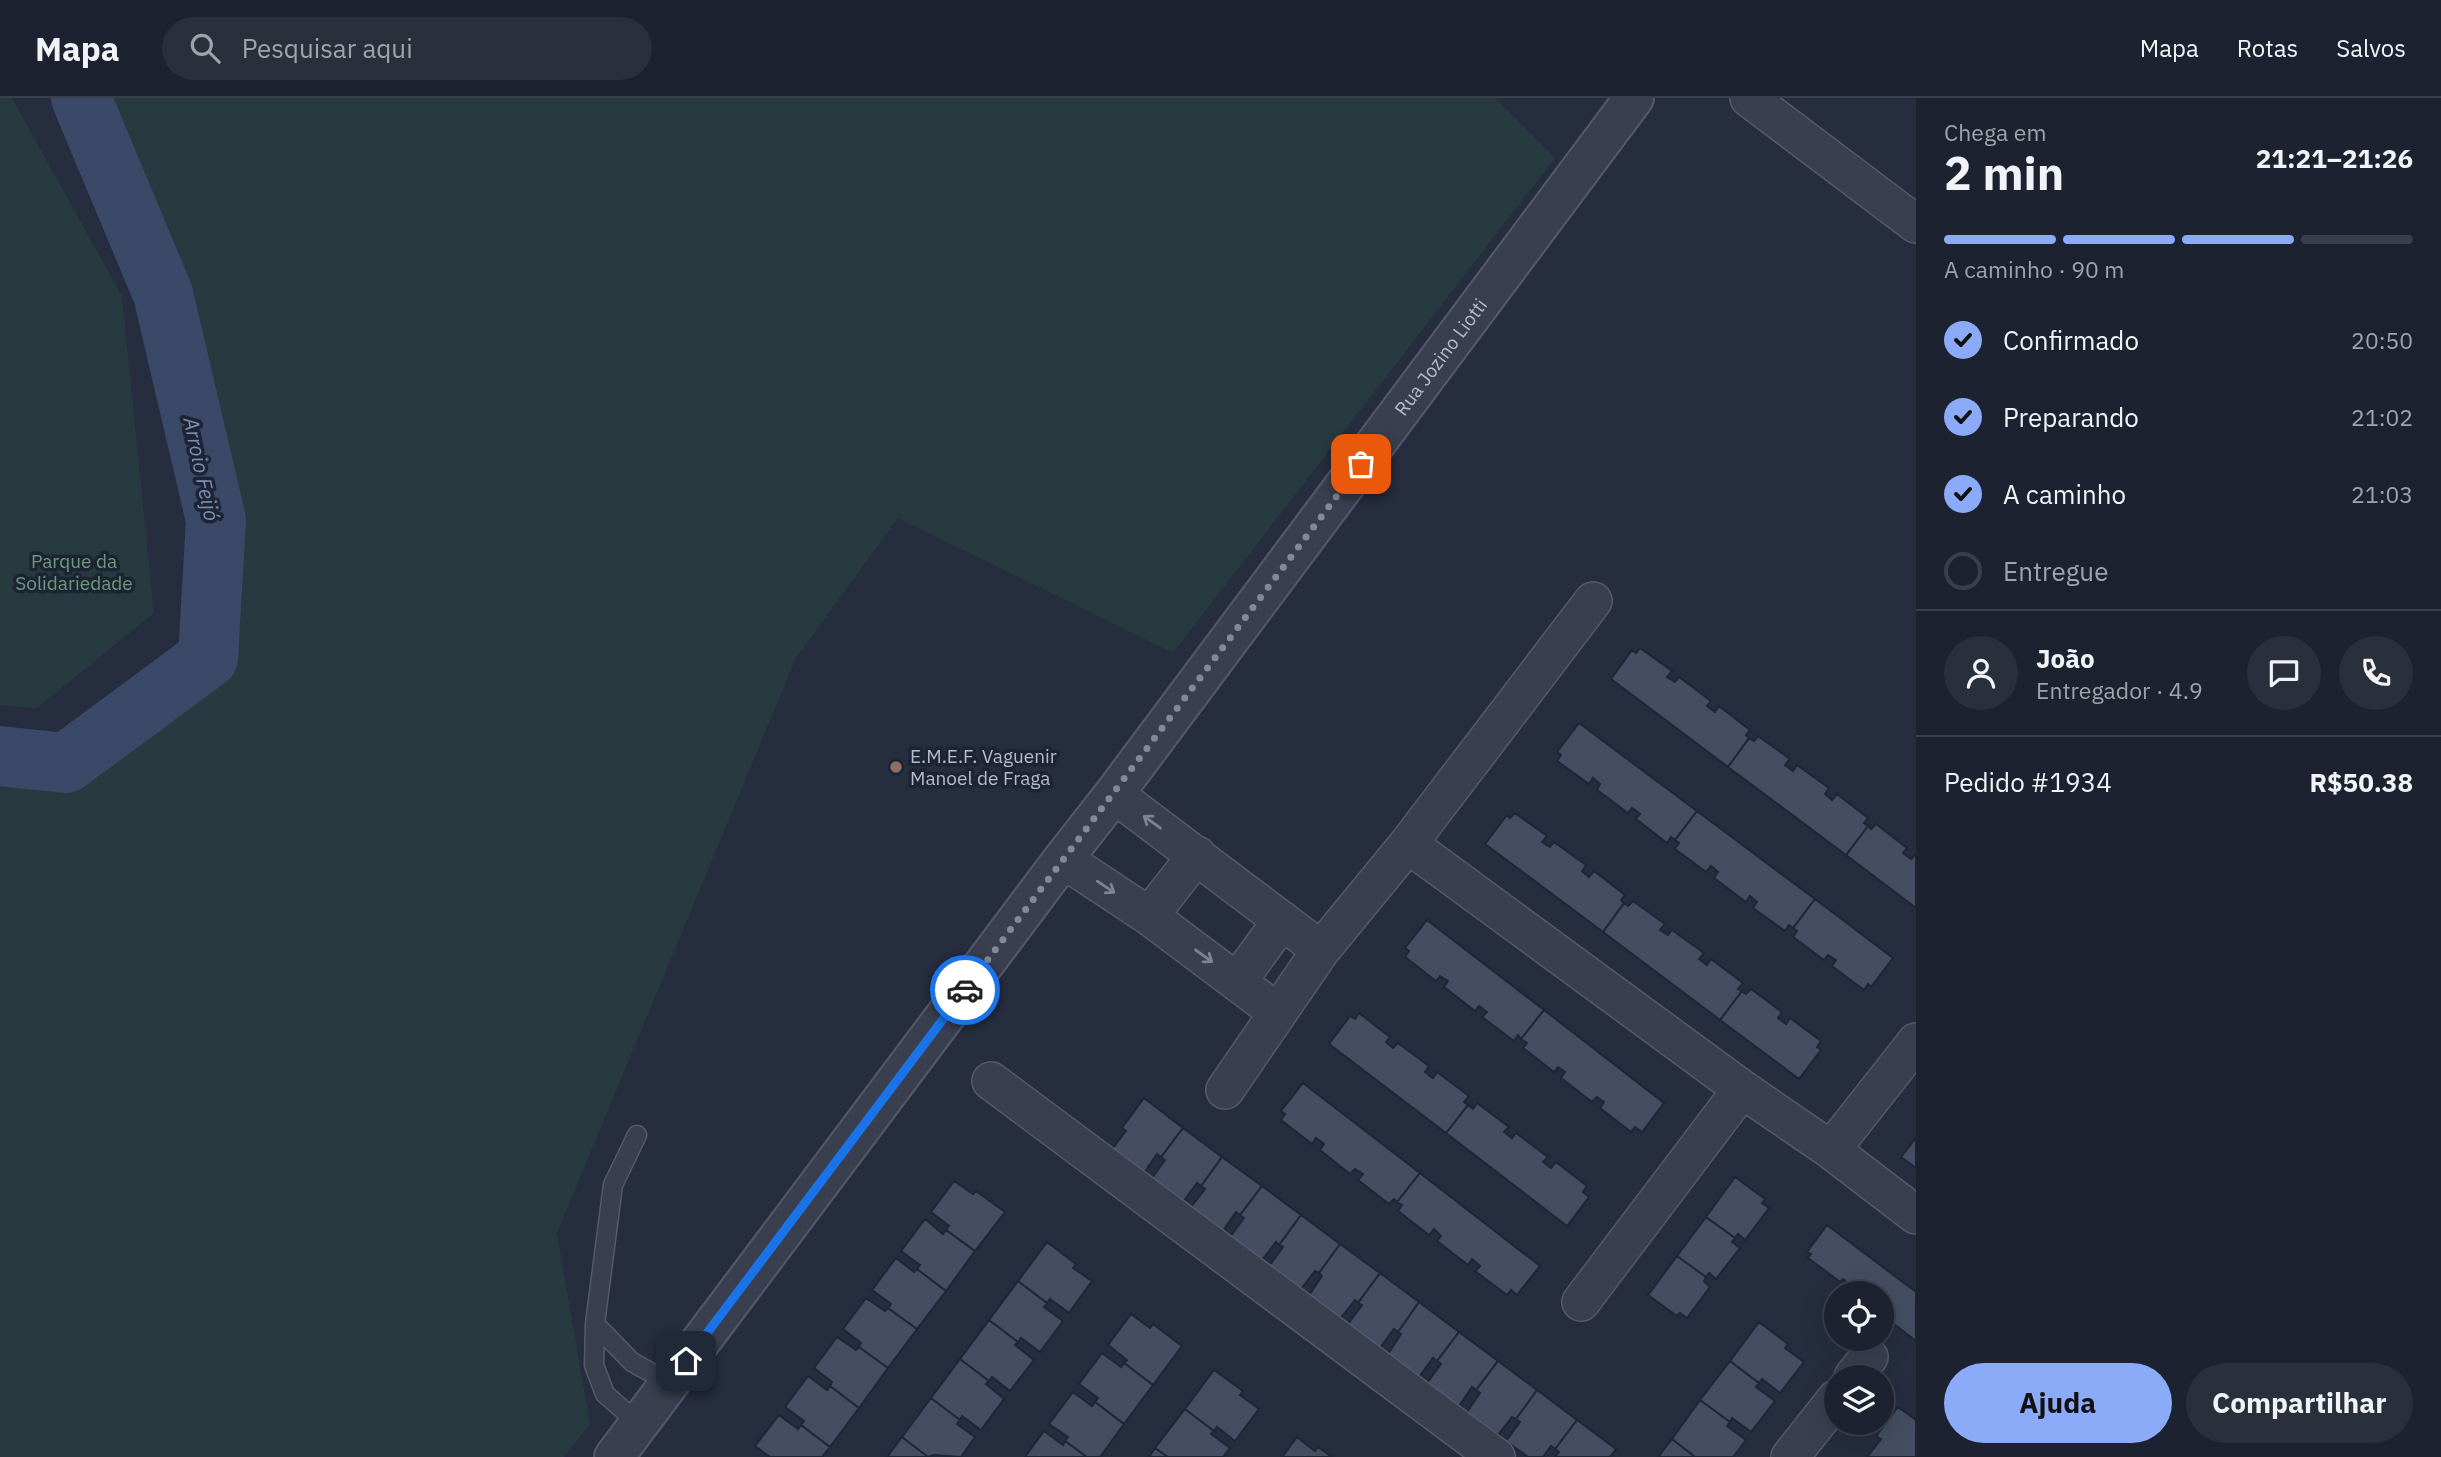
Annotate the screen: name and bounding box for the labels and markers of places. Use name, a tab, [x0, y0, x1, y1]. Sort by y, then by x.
pin	[1331, 434, 1391, 494]
place label: E.M.E.F. Vaguenir Manoel de Fraga	[910, 744, 1057, 790]
marker: E.M.E.F. Vaguenir Manoel de Fraga	[888, 759, 904, 775]
pin	[656, 1331, 716, 1391]

